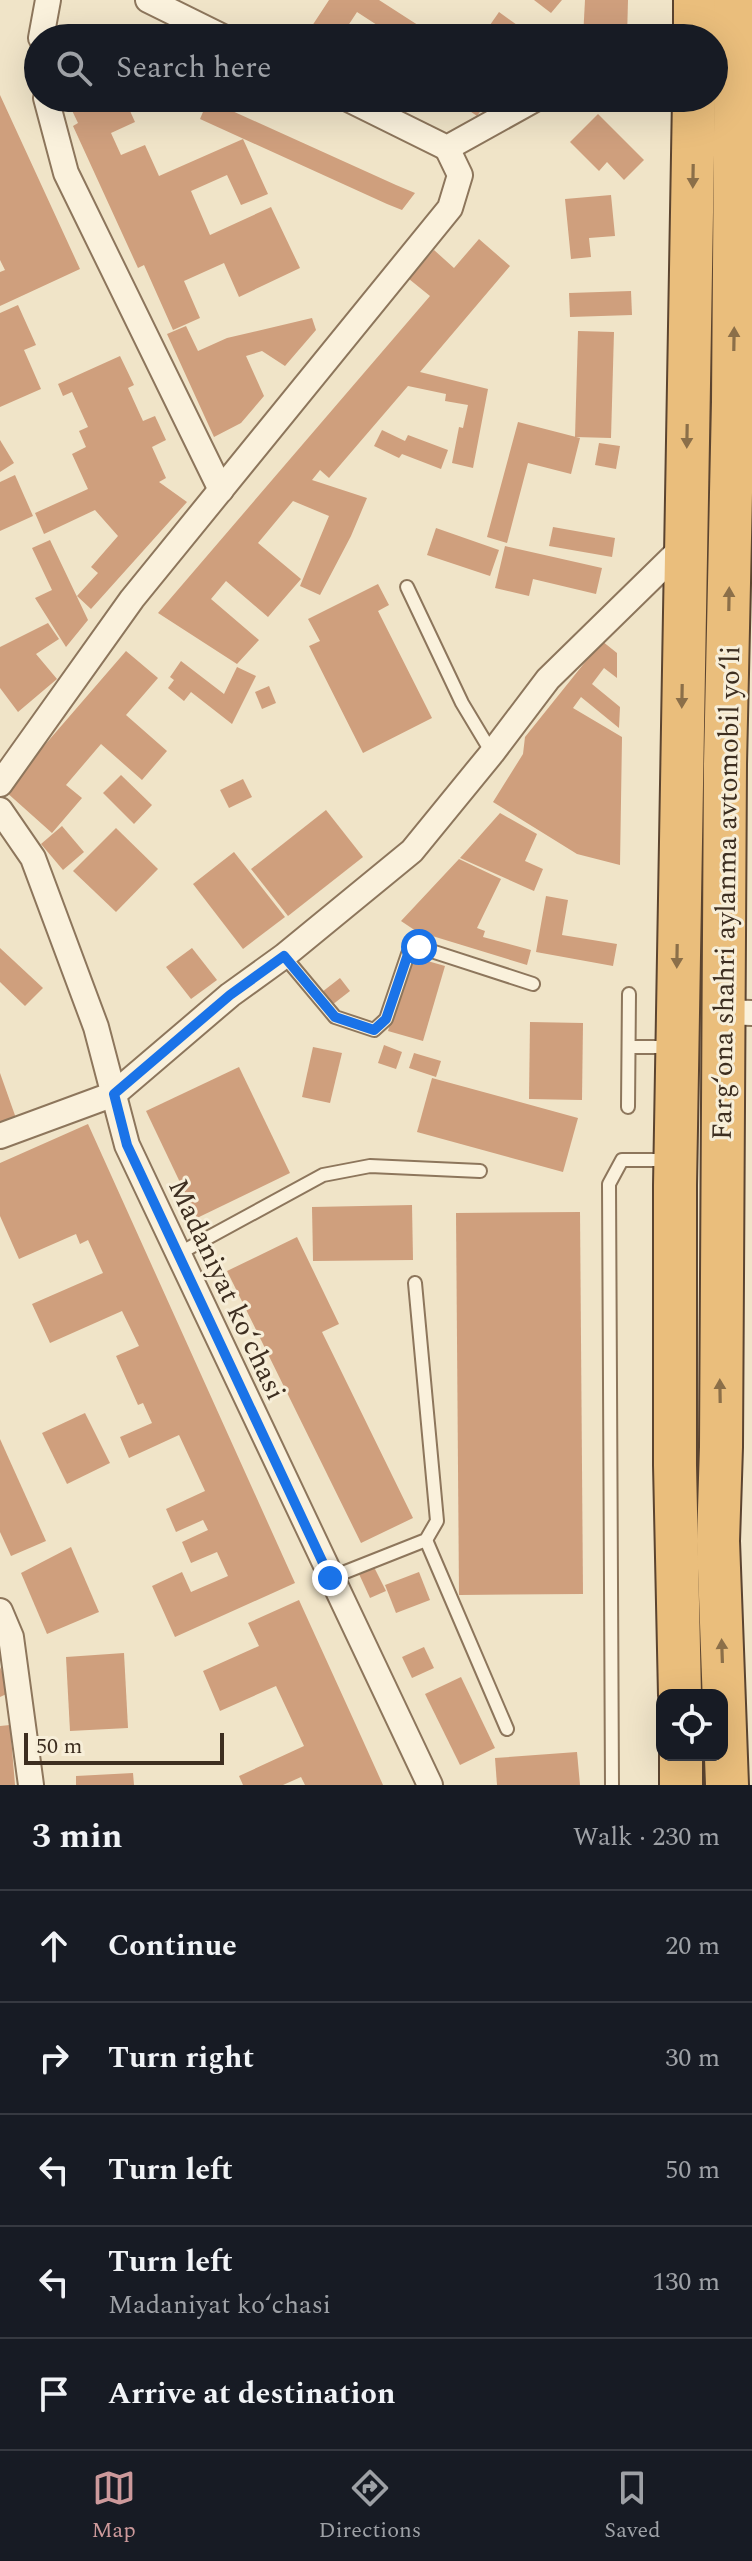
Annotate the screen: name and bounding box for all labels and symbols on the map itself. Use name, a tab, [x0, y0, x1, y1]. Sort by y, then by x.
one-way arrow	[687, 164, 700, 189]
one-way arrow	[728, 326, 740, 351]
one-way arrow	[681, 424, 693, 449]
one-way arrow	[722, 586, 735, 611]
street label: Fargʻona shahri aylanma avtomobil yoʻli	[701, 646, 752, 1140]
one-way arrow	[675, 684, 688, 709]
route start	[401, 929, 437, 965]
one-way arrow	[671, 944, 684, 969]
street label: Madaniyat koʻchasi	[156, 1172, 297, 1408]
one-way arrow	[714, 1378, 726, 1403]
route end	[312, 1560, 348, 1596]
one-way arrow	[715, 1638, 728, 1663]
scale bar	[24, 1729, 224, 1765]

